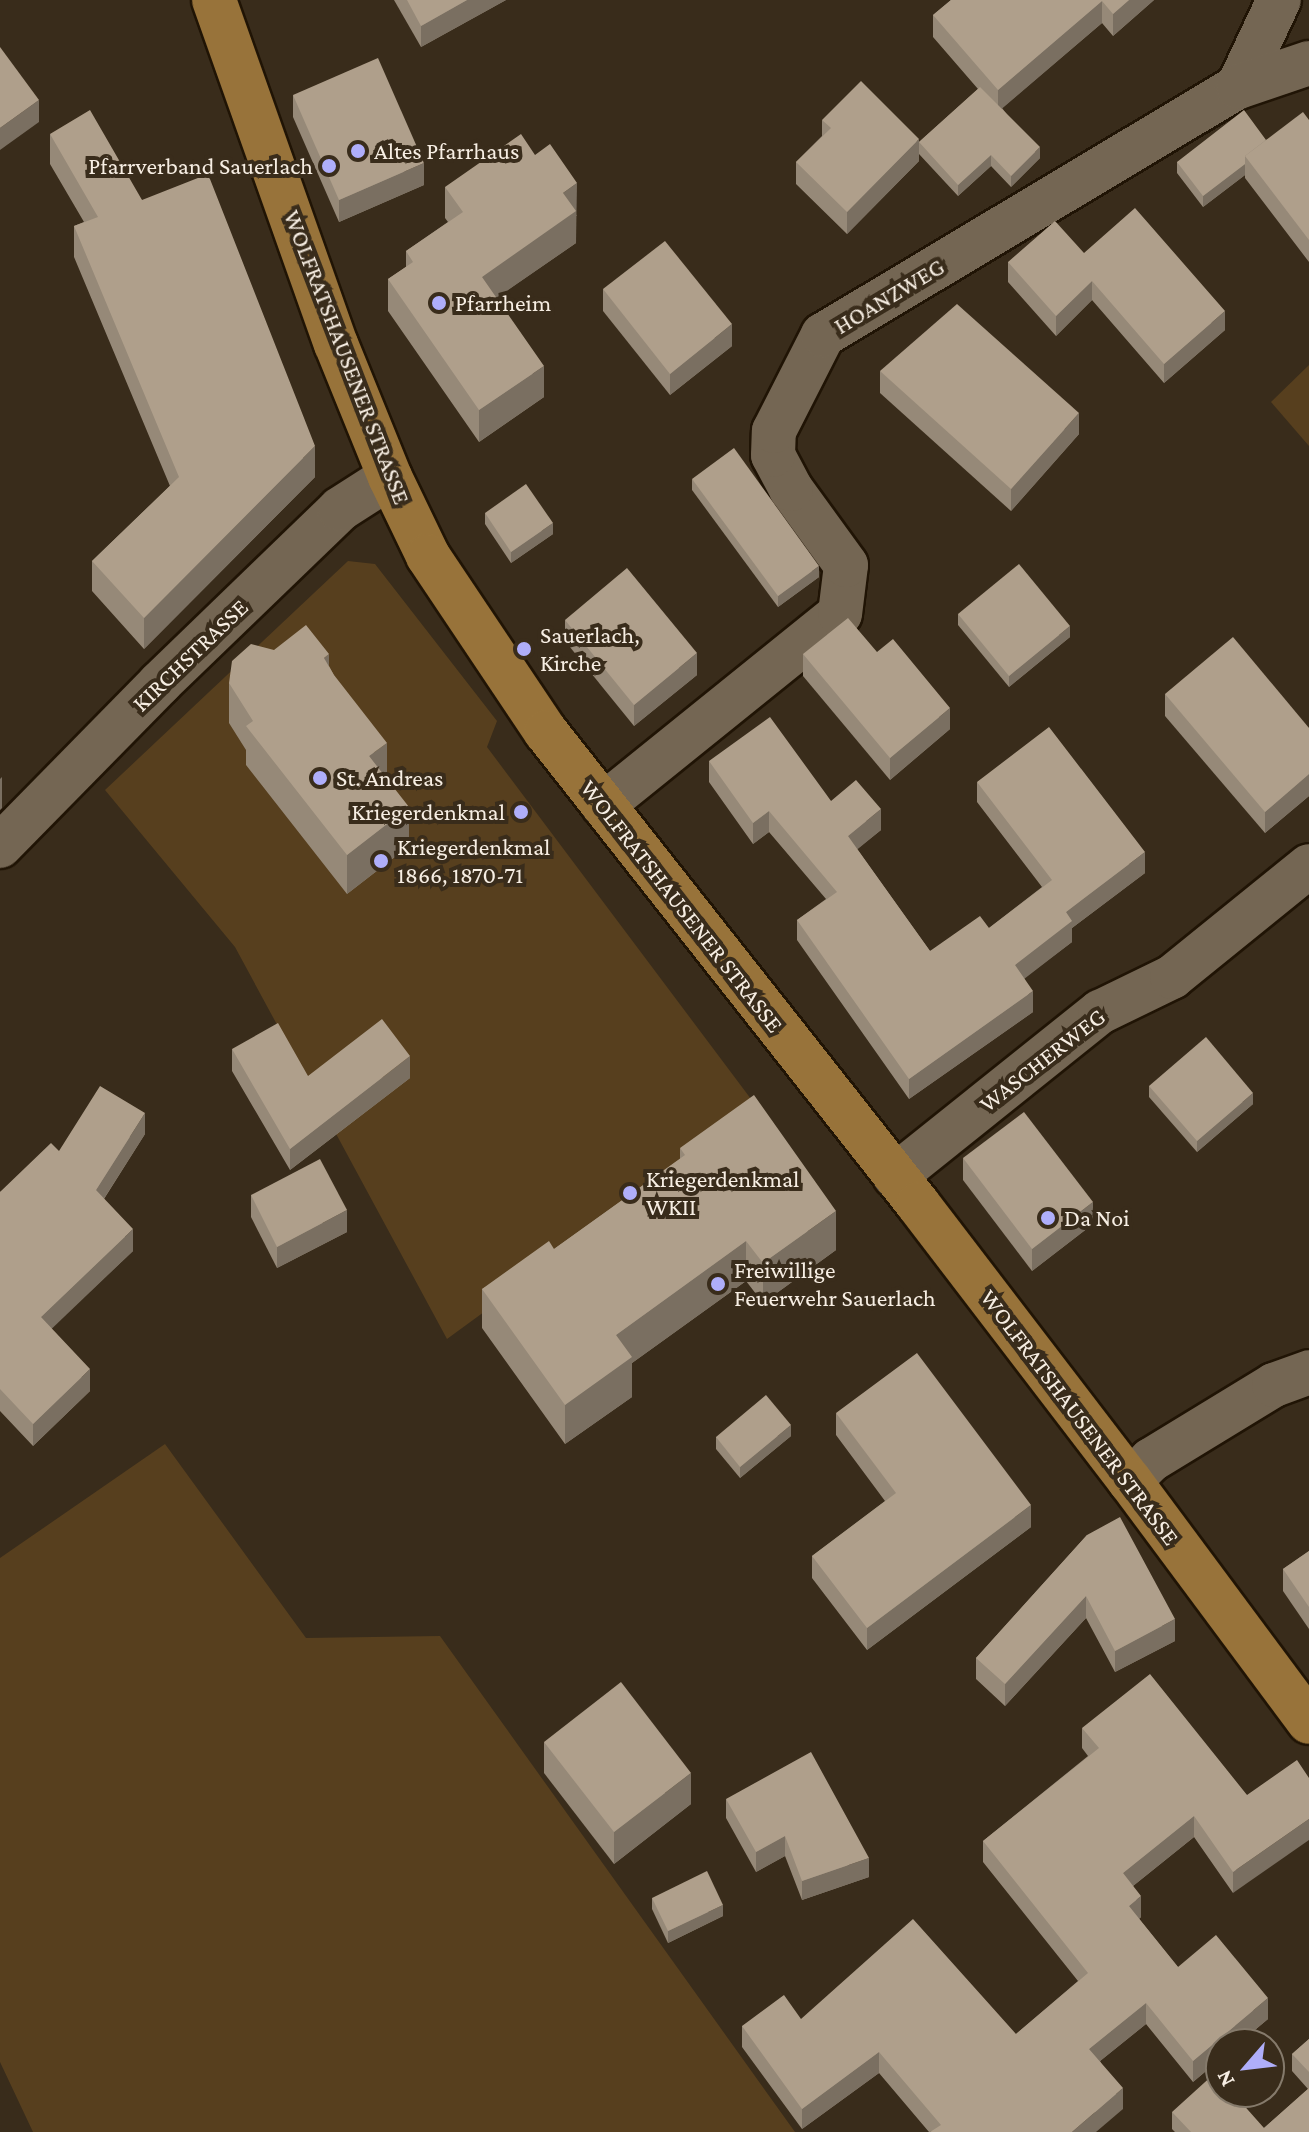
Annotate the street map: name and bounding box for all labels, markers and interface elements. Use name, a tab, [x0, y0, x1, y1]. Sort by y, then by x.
place label: Altes Pfarrhaus	[374, 137, 520, 165]
marker: Altes Pfarrhaus	[349, 142, 367, 160]
place label: Pfarrverband Sauerlach	[88, 152, 313, 180]
marker: Pfarrverband Sauerlach	[320, 157, 338, 175]
street label: WOLFRATSHAUSENER STRASSE	[278, 206, 416, 508]
street label: HOANZWEG	[829, 252, 949, 340]
place label: Pfarrheim	[455, 289, 551, 317]
marker: Pfarrheim	[430, 294, 448, 312]
street label: KIRCHSTRASSE	[126, 593, 254, 717]
place label: Sauerlach, Kirche	[540, 621, 640, 677]
marker: Sauerlach, Kirche	[515, 640, 533, 658]
place label: St. Andreas	[336, 764, 443, 792]
marker: St. Andreas	[311, 769, 329, 787]
street label: WOLFRATSHAUSENER STRASSE	[574, 774, 790, 1038]
place label: Kriegerdenkmal	[352, 798, 505, 826]
marker: Kriegerdenkmal	[512, 803, 530, 821]
place label: Kriegerdenkmal 1866, 1870-71	[397, 833, 550, 889]
marker: Kriegerdenkmal 1866, 1870-71	[372, 852, 390, 870]
street label: WASCHERWEG	[973, 1002, 1111, 1118]
place label: Kriegerdenkmal WKII	[646, 1165, 799, 1221]
marker: Kriegerdenkmal WKII	[621, 1184, 639, 1202]
place label: Da Noi	[1064, 1204, 1129, 1232]
marker: Da Noi	[1039, 1209, 1057, 1227]
place label: Freiwillige Feuerwehr Sauerlach	[734, 1256, 936, 1312]
marker: Freiwillige Feuerwehr Sauerlach	[709, 1275, 727, 1293]
street label: WOLFRATSHAUSENER STRASSE	[974, 1283, 1186, 1551]
north arrow	[1205, 2028, 1285, 2108]
text: N	[1211, 2066, 1240, 2091]

